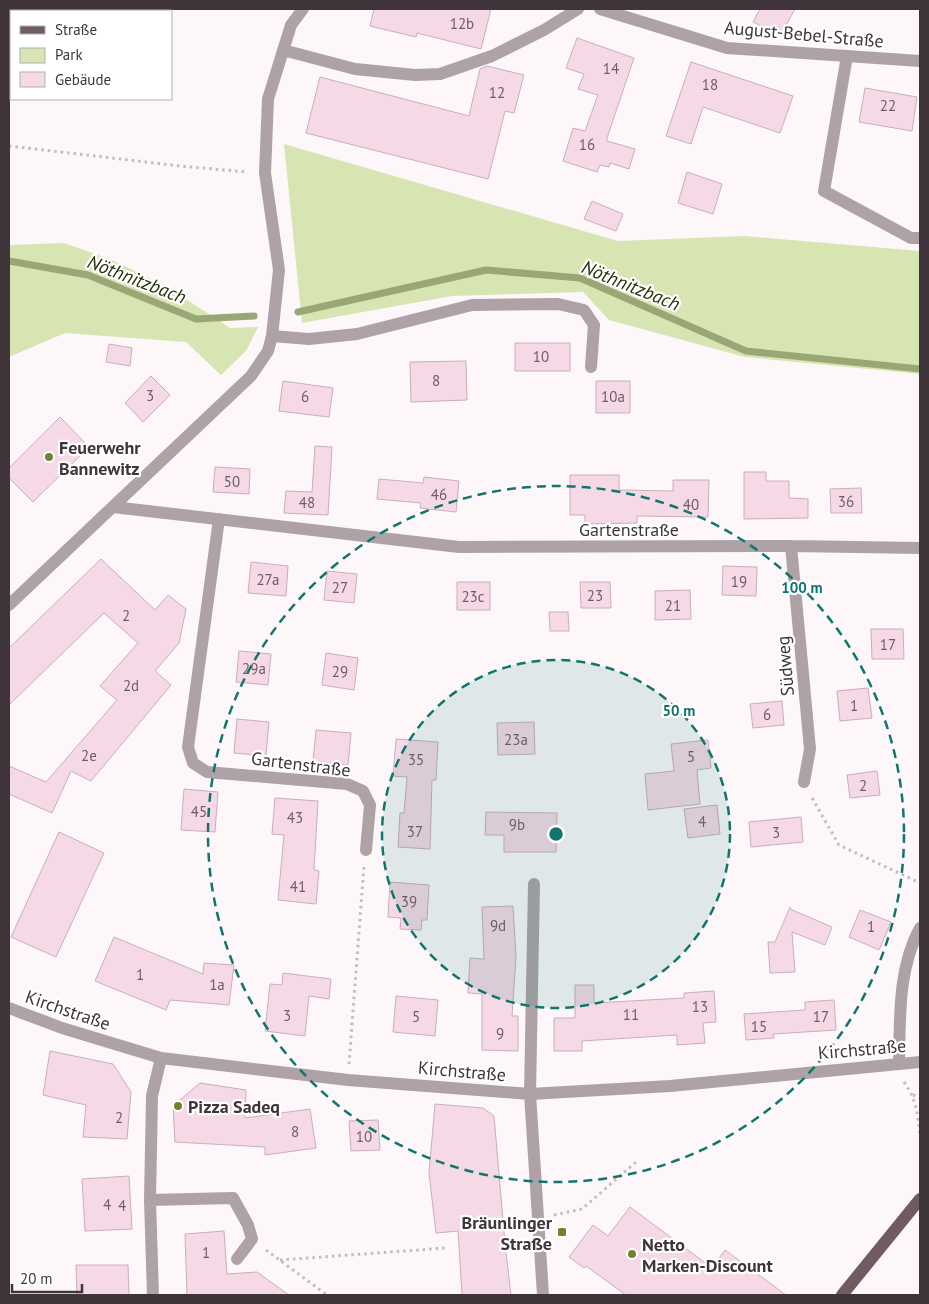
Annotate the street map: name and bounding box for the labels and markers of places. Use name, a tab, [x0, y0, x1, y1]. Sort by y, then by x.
place label: Feuerwehr Bannewitz	[59, 436, 141, 480]
marker: Feuerwehr Bannewitz	[43, 451, 55, 463]
centre of rings	[547, 825, 565, 843]
place label: Pizza Sadeq	[188, 1095, 280, 1118]
marker: Pizza Sadeq	[172, 1100, 184, 1112]
place label: Bräunlinger Straße	[462, 1211, 553, 1255]
marker: Bräunlinger Straße	[556, 1226, 568, 1238]
place label: Netto Marken-Discount	[642, 1233, 773, 1277]
marker: Netto Marken-Discount	[626, 1248, 638, 1260]

